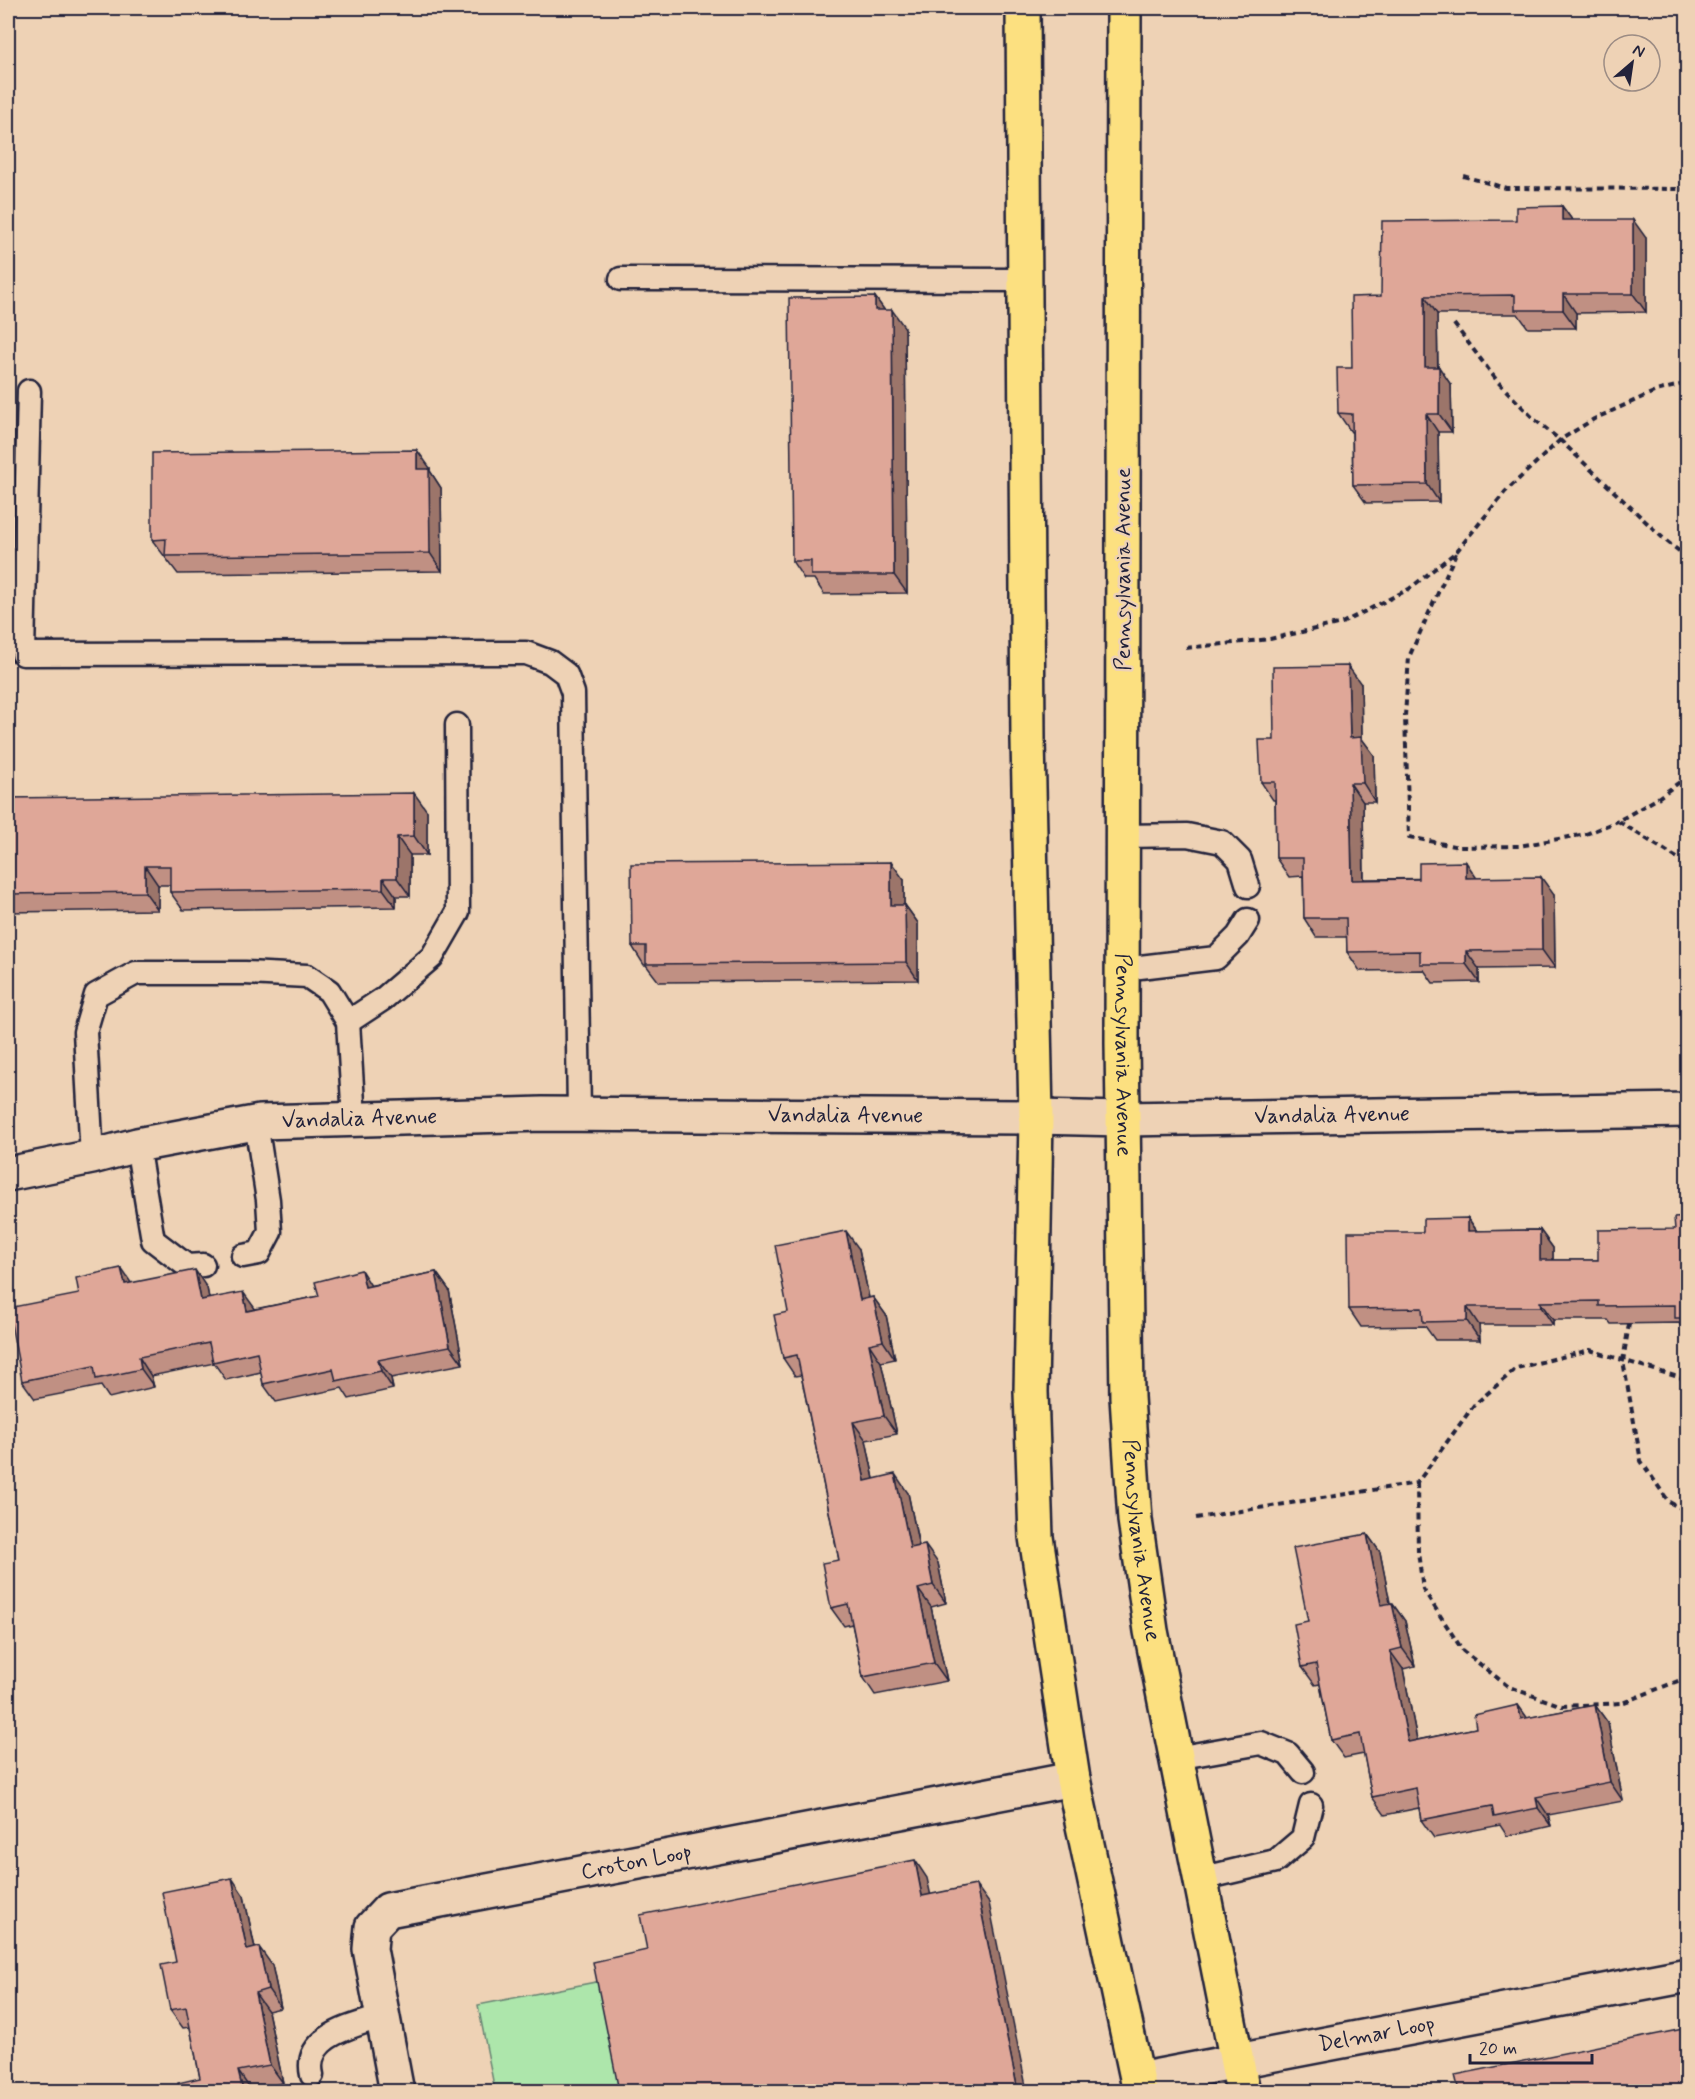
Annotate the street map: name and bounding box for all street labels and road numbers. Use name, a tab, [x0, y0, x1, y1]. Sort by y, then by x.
street label: Pennsylvania Avenue	[1110, 467, 1138, 671]
street label: Pennsylvania Avenue	[1108, 953, 1138, 1157]
street label: Vandalia Avenue	[1254, 1100, 1410, 1131]
street label: Vandalia Avenue	[768, 1101, 923, 1130]
street label: Vandalia Avenue	[281, 1103, 438, 1135]
street label: Pennsylvania Avenue	[1116, 1438, 1167, 1644]
street label: Croton Loop	[579, 1838, 694, 1887]
street label: Delmar Loop	[1316, 2010, 1437, 2059]

